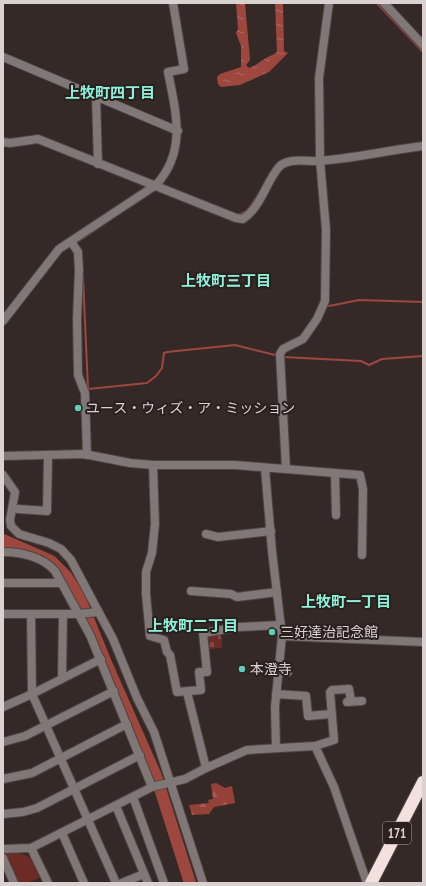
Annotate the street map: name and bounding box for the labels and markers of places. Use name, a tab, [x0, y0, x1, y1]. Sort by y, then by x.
place label: ユース・ウィズ・ア・ミッション	[86, 399, 295, 417]
marker: ユース・ウィズ・ア・ミッション	[73, 403, 83, 413]
place label: 三好達治記念館	[280, 623, 378, 641]
marker: 三好達治記念館	[267, 627, 277, 637]
place label: 本澄寺	[250, 660, 292, 678]
marker: 本澄寺	[237, 664, 247, 674]

